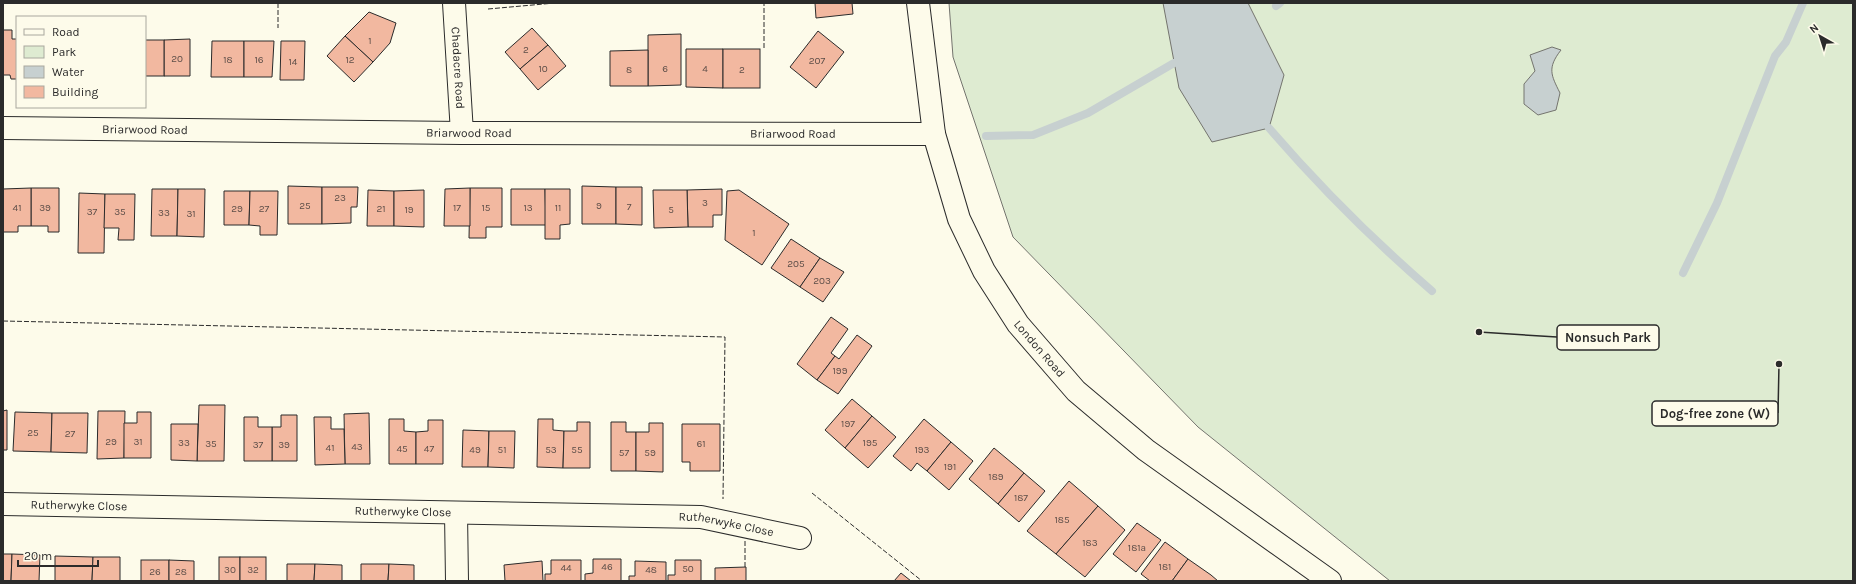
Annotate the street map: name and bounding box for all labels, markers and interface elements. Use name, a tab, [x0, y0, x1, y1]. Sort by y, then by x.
legend	[16, 16, 146, 108]
north arrow	[1800, 16, 1840, 56]
text: N	[1807, 21, 1821, 36]
text: Road	[52, 25, 80, 39]
street label: Chadacre Road	[448, 26, 468, 109]
house number: 1	[368, 35, 372, 47]
house number: 2	[523, 44, 529, 56]
text: Park	[52, 45, 77, 59]
house number: 20	[171, 53, 183, 65]
house number: 18	[223, 54, 233, 66]
house number: 16	[254, 54, 264, 66]
house number: 12	[345, 54, 355, 66]
house number: 207	[809, 55, 826, 67]
house number: 14	[289, 56, 298, 68]
house number: 10	[538, 63, 548, 75]
house number: 6	[662, 63, 668, 75]
house number: 4	[702, 63, 708, 75]
house number: 8	[626, 64, 632, 76]
house number: 2	[739, 64, 745, 76]
text: Water	[52, 65, 85, 79]
text: Building	[52, 85, 99, 99]
street label: Briarwood Road	[102, 122, 188, 137]
street label: Briarwood Road	[426, 126, 512, 140]
street label: Briarwood Road	[750, 127, 836, 141]
house number: 23	[334, 192, 346, 204]
house number: 3	[702, 197, 708, 209]
house number: 25	[299, 200, 311, 212]
house number: 9	[596, 200, 602, 212]
house number: 7	[627, 201, 632, 213]
house number: 41	[13, 202, 21, 214]
house number: 39	[39, 202, 51, 214]
house number: 17	[453, 202, 461, 214]
house number: 15	[482, 202, 491, 214]
house number: 13	[523, 202, 533, 214]
house number: 11	[555, 202, 561, 214]
house number: 29	[231, 203, 243, 215]
house number: 27	[259, 203, 270, 215]
house number: 21	[376, 203, 386, 215]
house number: 19	[404, 204, 414, 216]
house number: 5	[668, 204, 674, 216]
house number: 37	[87, 206, 98, 218]
house number: 35	[114, 206, 126, 218]
house number: 33	[158, 207, 170, 219]
house number: 31	[186, 208, 196, 220]
house number: 1	[752, 227, 756, 239]
house number: 205	[787, 258, 805, 270]
house number: 203	[813, 275, 831, 287]
street label: London Road	[1011, 317, 1068, 380]
callout: Nonsuch Park	[1557, 325, 1659, 350]
text: Nonsuch Park	[1565, 330, 1651, 345]
house number: 199	[833, 365, 848, 377]
callout: Dog-free zone (W)	[1652, 401, 1778, 426]
text: Dog-free zone (W)	[1660, 406, 1770, 421]
house number: 197	[841, 418, 855, 430]
house number: 25	[27, 427, 39, 439]
house number: 27	[65, 428, 76, 440]
house number: 29	[105, 436, 117, 448]
house number: 31	[133, 436, 143, 448]
house number: 33	[178, 437, 190, 449]
house number: 195	[863, 437, 878, 449]
house number: 35	[205, 438, 217, 450]
house number: 61	[696, 438, 706, 450]
house number: 37	[253, 439, 264, 451]
house number: 39	[278, 439, 290, 451]
house number: 43	[351, 441, 363, 453]
house number: 41	[326, 442, 334, 454]
house number: 45	[396, 443, 408, 455]
house number: 47	[424, 443, 434, 455]
house number: 49	[469, 444, 481, 456]
house number: 51	[498, 444, 506, 456]
house number: 53	[545, 444, 557, 456]
house number: 55	[571, 444, 583, 456]
house number: 193	[914, 444, 930, 456]
house number: 57	[619, 447, 629, 459]
house number: 59	[644, 447, 656, 459]
house number: 191	[944, 461, 956, 473]
house number: 189	[988, 471, 1004, 483]
house number: 187	[1014, 492, 1028, 504]
street label: Rutherwyke Close	[30, 498, 128, 513]
street label: Rutherwyke Close	[354, 504, 451, 519]
street label: Rutherwyke Close	[678, 509, 775, 539]
house number: 185	[1054, 514, 1070, 526]
house number: 183	[1082, 537, 1098, 549]
scale bar	[18, 542, 98, 568]
house number: 181a	[1128, 542, 1146, 554]
text: 20 m	[24, 549, 52, 563]
house number: 46	[601, 561, 613, 573]
house number: 181	[1159, 561, 1171, 573]
house number: 44	[560, 562, 572, 574]
house number: 50	[682, 563, 694, 575]
house number: 30	[224, 564, 236, 576]
house number: 32	[247, 564, 259, 576]
house number: 48	[645, 564, 657, 576]
house number: 26	[149, 566, 161, 578]
house number: 28	[175, 566, 187, 578]

